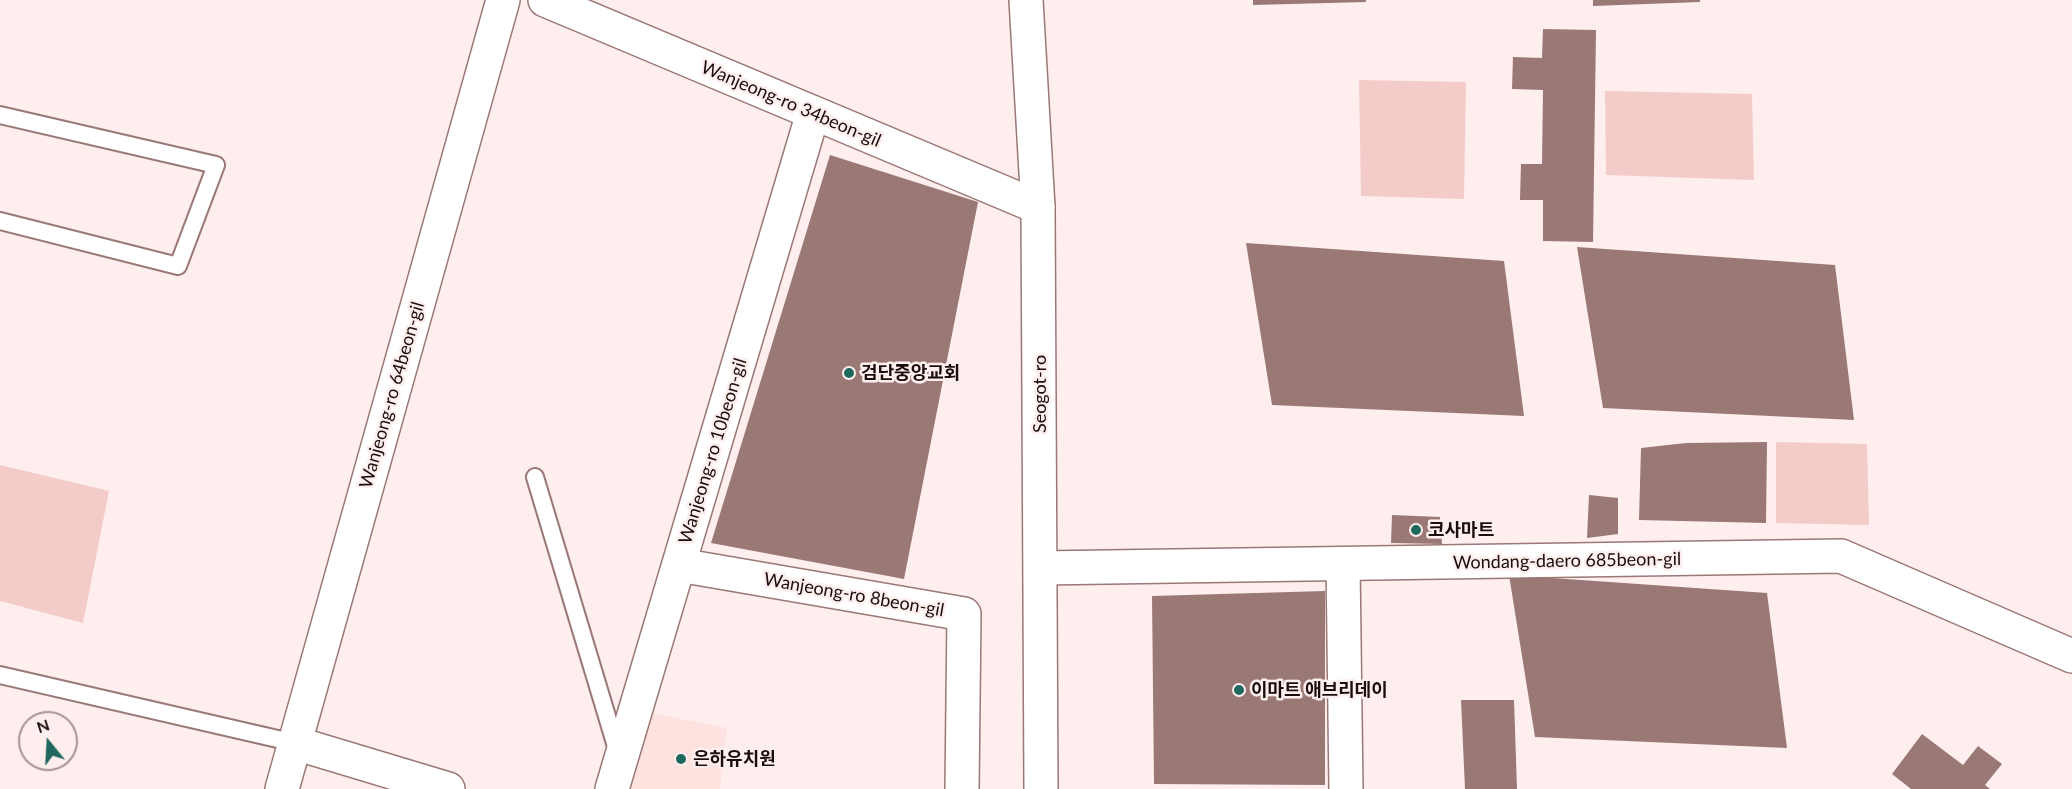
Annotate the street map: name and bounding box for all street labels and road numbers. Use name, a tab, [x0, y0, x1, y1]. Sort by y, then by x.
street label: Wanjeong-ro 34beon-gil	[698, 56, 884, 152]
street label: Wanjeong-ro 64beon-gil	[355, 299, 429, 491]
street label: Seogot-ro	[1029, 355, 1051, 433]
street label: Wanjeong-ro 10beon-gil	[674, 356, 752, 546]
street label: Wondang-daero 685beon-gil	[1453, 548, 1681, 574]
street label: Wanjeong-ro 8beon-gil	[762, 569, 946, 621]

